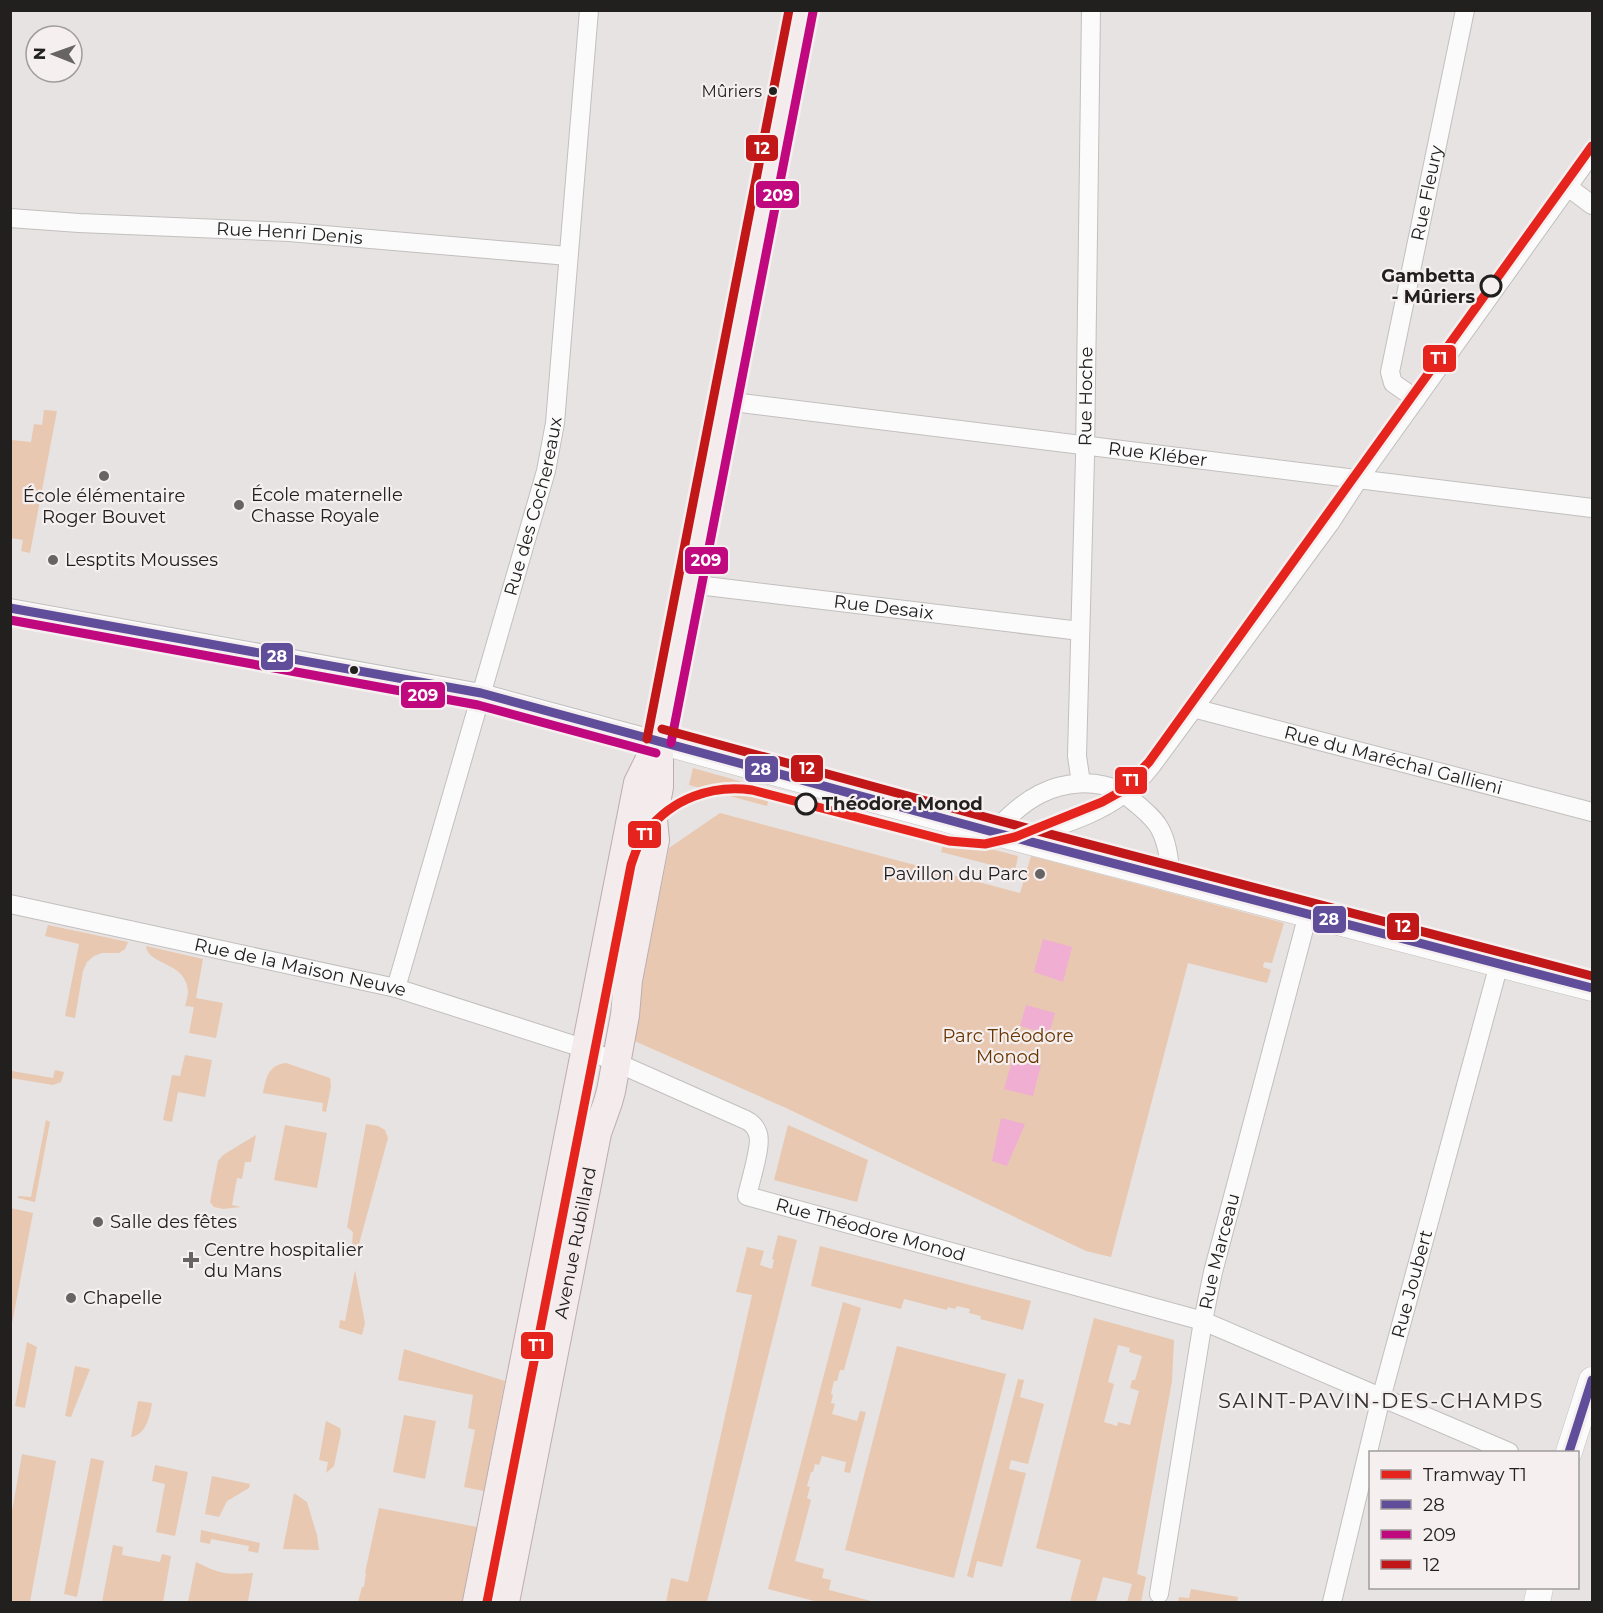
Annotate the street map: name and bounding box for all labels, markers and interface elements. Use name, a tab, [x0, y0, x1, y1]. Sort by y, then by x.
north arrow	[24, 24, 84, 84]
text: N	[30, 47, 49, 60]
place label: Mûriers	[702, 82, 762, 101]
marker: Mûriers	[767, 85, 779, 97]
line badge: 12	[745, 134, 779, 162]
text: 12	[754, 139, 770, 158]
street label: Rue Fleury	[1406, 143, 1448, 243]
line badge: 209	[755, 180, 800, 209]
text: 209	[763, 186, 793, 205]
street label: Rue Henri Denis	[216, 218, 364, 249]
place label: Gambetta - Mûriers	[1381, 265, 1475, 308]
marker: Gambetta - Mûriers	[1480, 275, 1502, 297]
line badge: T1	[1422, 344, 1457, 373]
street label: Rue Hoche	[1074, 346, 1097, 446]
text: T1	[1431, 349, 1447, 368]
street label: Rue des Cochereaux	[499, 416, 566, 598]
street label: Rue Kléber	[1107, 437, 1208, 471]
marker: École élémentaire Roger Bouvet	[97, 469, 111, 483]
place label: École maternelle Chasse Royale	[251, 484, 403, 527]
place label: École élémentaire Roger Bouvet	[23, 485, 185, 528]
marker: École maternelle Chasse Royale	[232, 498, 246, 512]
line badge: 209	[684, 546, 729, 575]
place label: Lesptits Mousses	[65, 549, 218, 571]
text: 209	[691, 551, 721, 570]
marker: Lesptits Mousses	[46, 553, 60, 567]
street label: Rue Desaix	[832, 590, 935, 624]
line badge: 28	[260, 642, 294, 671]
text: 28	[267, 647, 287, 666]
unlabelled marker	[348, 664, 360, 676]
line badge: 209	[400, 681, 446, 709]
text: 209	[408, 686, 438, 705]
street label: Rue du Maréchal Gallieni	[1282, 721, 1505, 799]
line badge: 12	[790, 754, 824, 783]
line badge: 28	[744, 755, 779, 783]
text: 12	[799, 759, 815, 778]
text: 28	[751, 760, 771, 779]
line badge: T1	[1114, 766, 1148, 795]
text: T1	[1123, 771, 1139, 790]
marker: Théodore Monod	[795, 793, 817, 815]
place label: Théodore Monod	[822, 793, 983, 815]
line badge: T1	[627, 820, 662, 849]
text: T1	[637, 825, 653, 844]
place label: Pavillon du Parc	[883, 863, 1028, 885]
marker: Pavillon du Parc	[1033, 867, 1047, 881]
line badge: 28	[1312, 905, 1347, 934]
text: 28	[1319, 910, 1339, 929]
line badge: 12	[1386, 912, 1420, 941]
text: 12	[1395, 917, 1411, 936]
street label: Rue de la Maison Neuve	[192, 933, 409, 1002]
park label: Parc Théodore Monod	[942, 1025, 1074, 1068]
street label: Avenue Rubillard	[550, 1165, 601, 1321]
street label: Rue Marceau	[1195, 1191, 1244, 1311]
street label: Rue Théodore Monod	[773, 1193, 968, 1266]
place label: Salle des fêtes	[110, 1211, 237, 1233]
marker: Salle des fêtes	[91, 1215, 105, 1229]
street label: Rue Joubert	[1387, 1228, 1437, 1340]
place label: Centre hospitalier du Mans	[204, 1239, 364, 1282]
marker: Centre hospitalier du Mans	[182, 1251, 200, 1269]
place label: Chapelle	[83, 1287, 162, 1309]
marker: Chapelle	[64, 1291, 78, 1305]
line badge: T1	[520, 1331, 554, 1360]
text: T1	[529, 1336, 545, 1355]
district label: SAINT-PAVIN-DES-CHAMPS	[1218, 1388, 1544, 1413]
legend	[1369, 1451, 1579, 1589]
text: Tramway T1	[1423, 1464, 1527, 1486]
text: 28	[1423, 1494, 1445, 1516]
text: 209	[1423, 1524, 1456, 1546]
text: 12	[1423, 1554, 1440, 1576]

